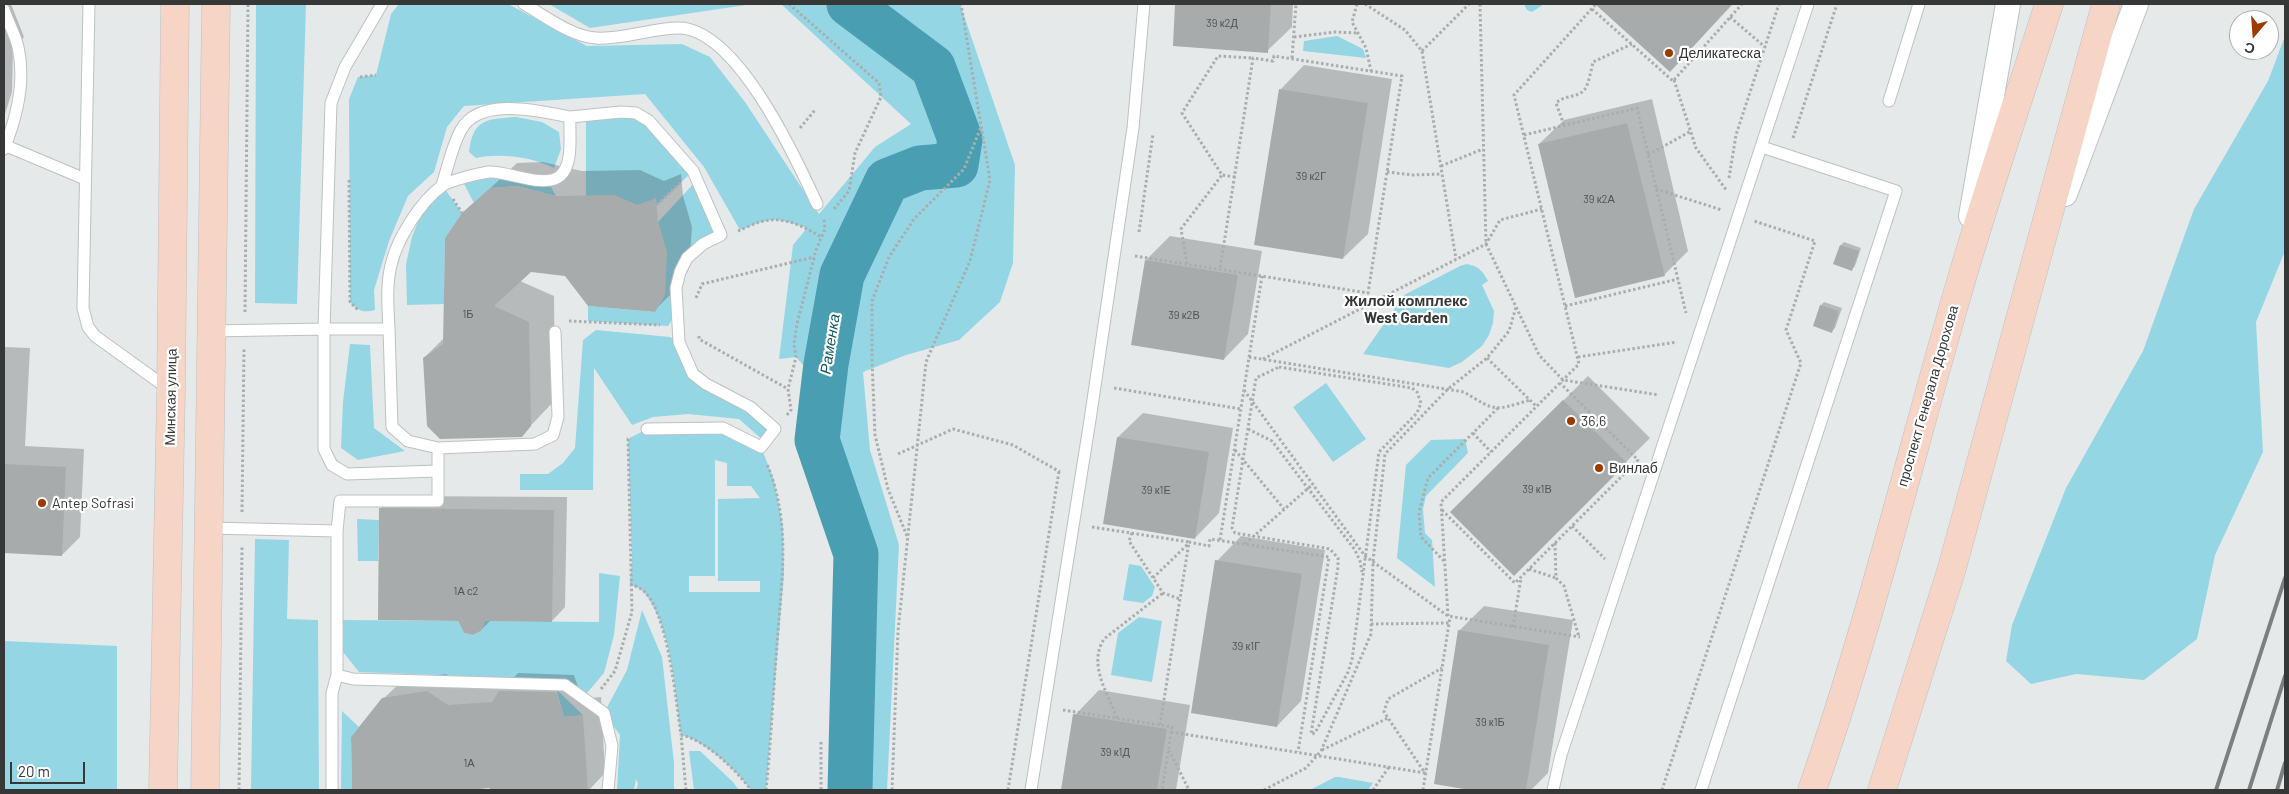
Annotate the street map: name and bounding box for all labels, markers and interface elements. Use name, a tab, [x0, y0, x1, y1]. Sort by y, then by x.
north arrow	[2229, 10, 2279, 60]
house number: 39 к2Д	[1206, 16, 1238, 30]
text: С	[2242, 39, 2257, 58]
place label: Деликатеска	[1679, 45, 1761, 61]
marker: Деликатеска	[1663, 47, 1675, 59]
house number: 39 к2Г	[1296, 169, 1326, 183]
house number: 39 к2А	[1583, 192, 1615, 206]
district label: Жилой комплекс West Garden	[1344, 292, 1468, 327]
street label: проспект Генерала Дорохова	[1894, 303, 1962, 489]
house number: 1Б	[462, 307, 474, 321]
house number: 39 к2В	[1168, 308, 1200, 322]
water label: Раменка	[816, 313, 844, 375]
street label: Минская улица	[162, 348, 180, 446]
place label: 36,6	[1581, 413, 1606, 429]
marker: 36,6	[1565, 415, 1577, 427]
place label: Винлаб	[1609, 460, 1658, 476]
marker: Винлаб	[1593, 462, 1605, 474]
house number: 39 к1В	[1522, 482, 1552, 496]
house number: 39 к1Е	[1141, 483, 1171, 497]
place label: Antep Sofrasi	[52, 495, 134, 511]
marker: Antep Sofrasi	[36, 497, 48, 509]
house number: 1А с2	[454, 584, 478, 598]
house number: 39 к1Г	[1232, 639, 1260, 653]
house number: 39 к1Б	[1475, 715, 1505, 729]
house number: 39 к1Д	[1100, 745, 1130, 759]
scale bar	[12, 752, 88, 784]
house number: 1А	[463, 756, 475, 770]
text: 20 m	[18, 762, 50, 780]

